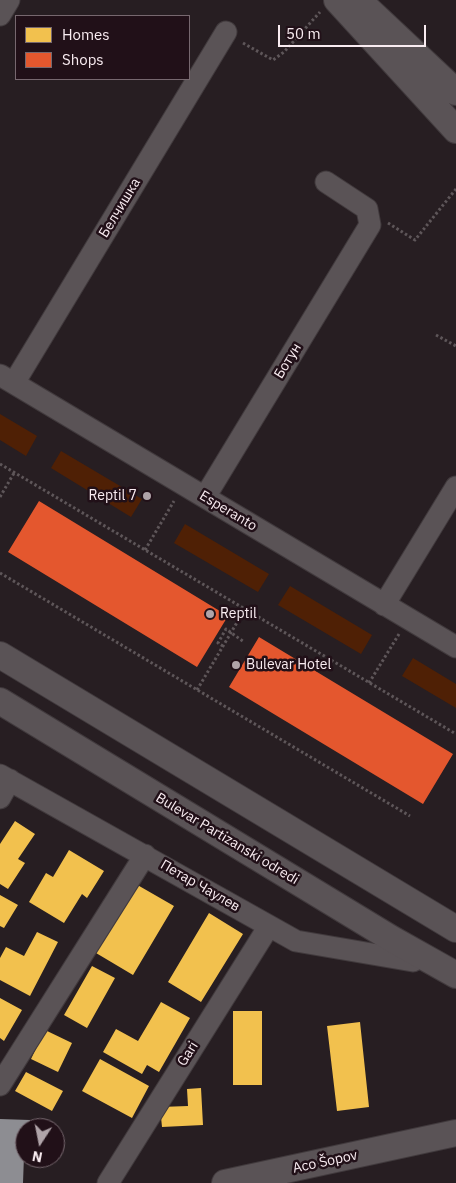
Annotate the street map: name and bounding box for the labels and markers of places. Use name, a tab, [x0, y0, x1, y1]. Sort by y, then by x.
place label: Reptil 7	[89, 488, 137, 504]
marker: Reptil 7	[141, 490, 153, 502]
place label: Reptil	[220, 606, 257, 622]
marker: Reptil	[204, 608, 216, 620]
place label: Bulevar Hotel	[246, 657, 331, 673]
marker: Bulevar Hotel	[230, 659, 242, 671]

